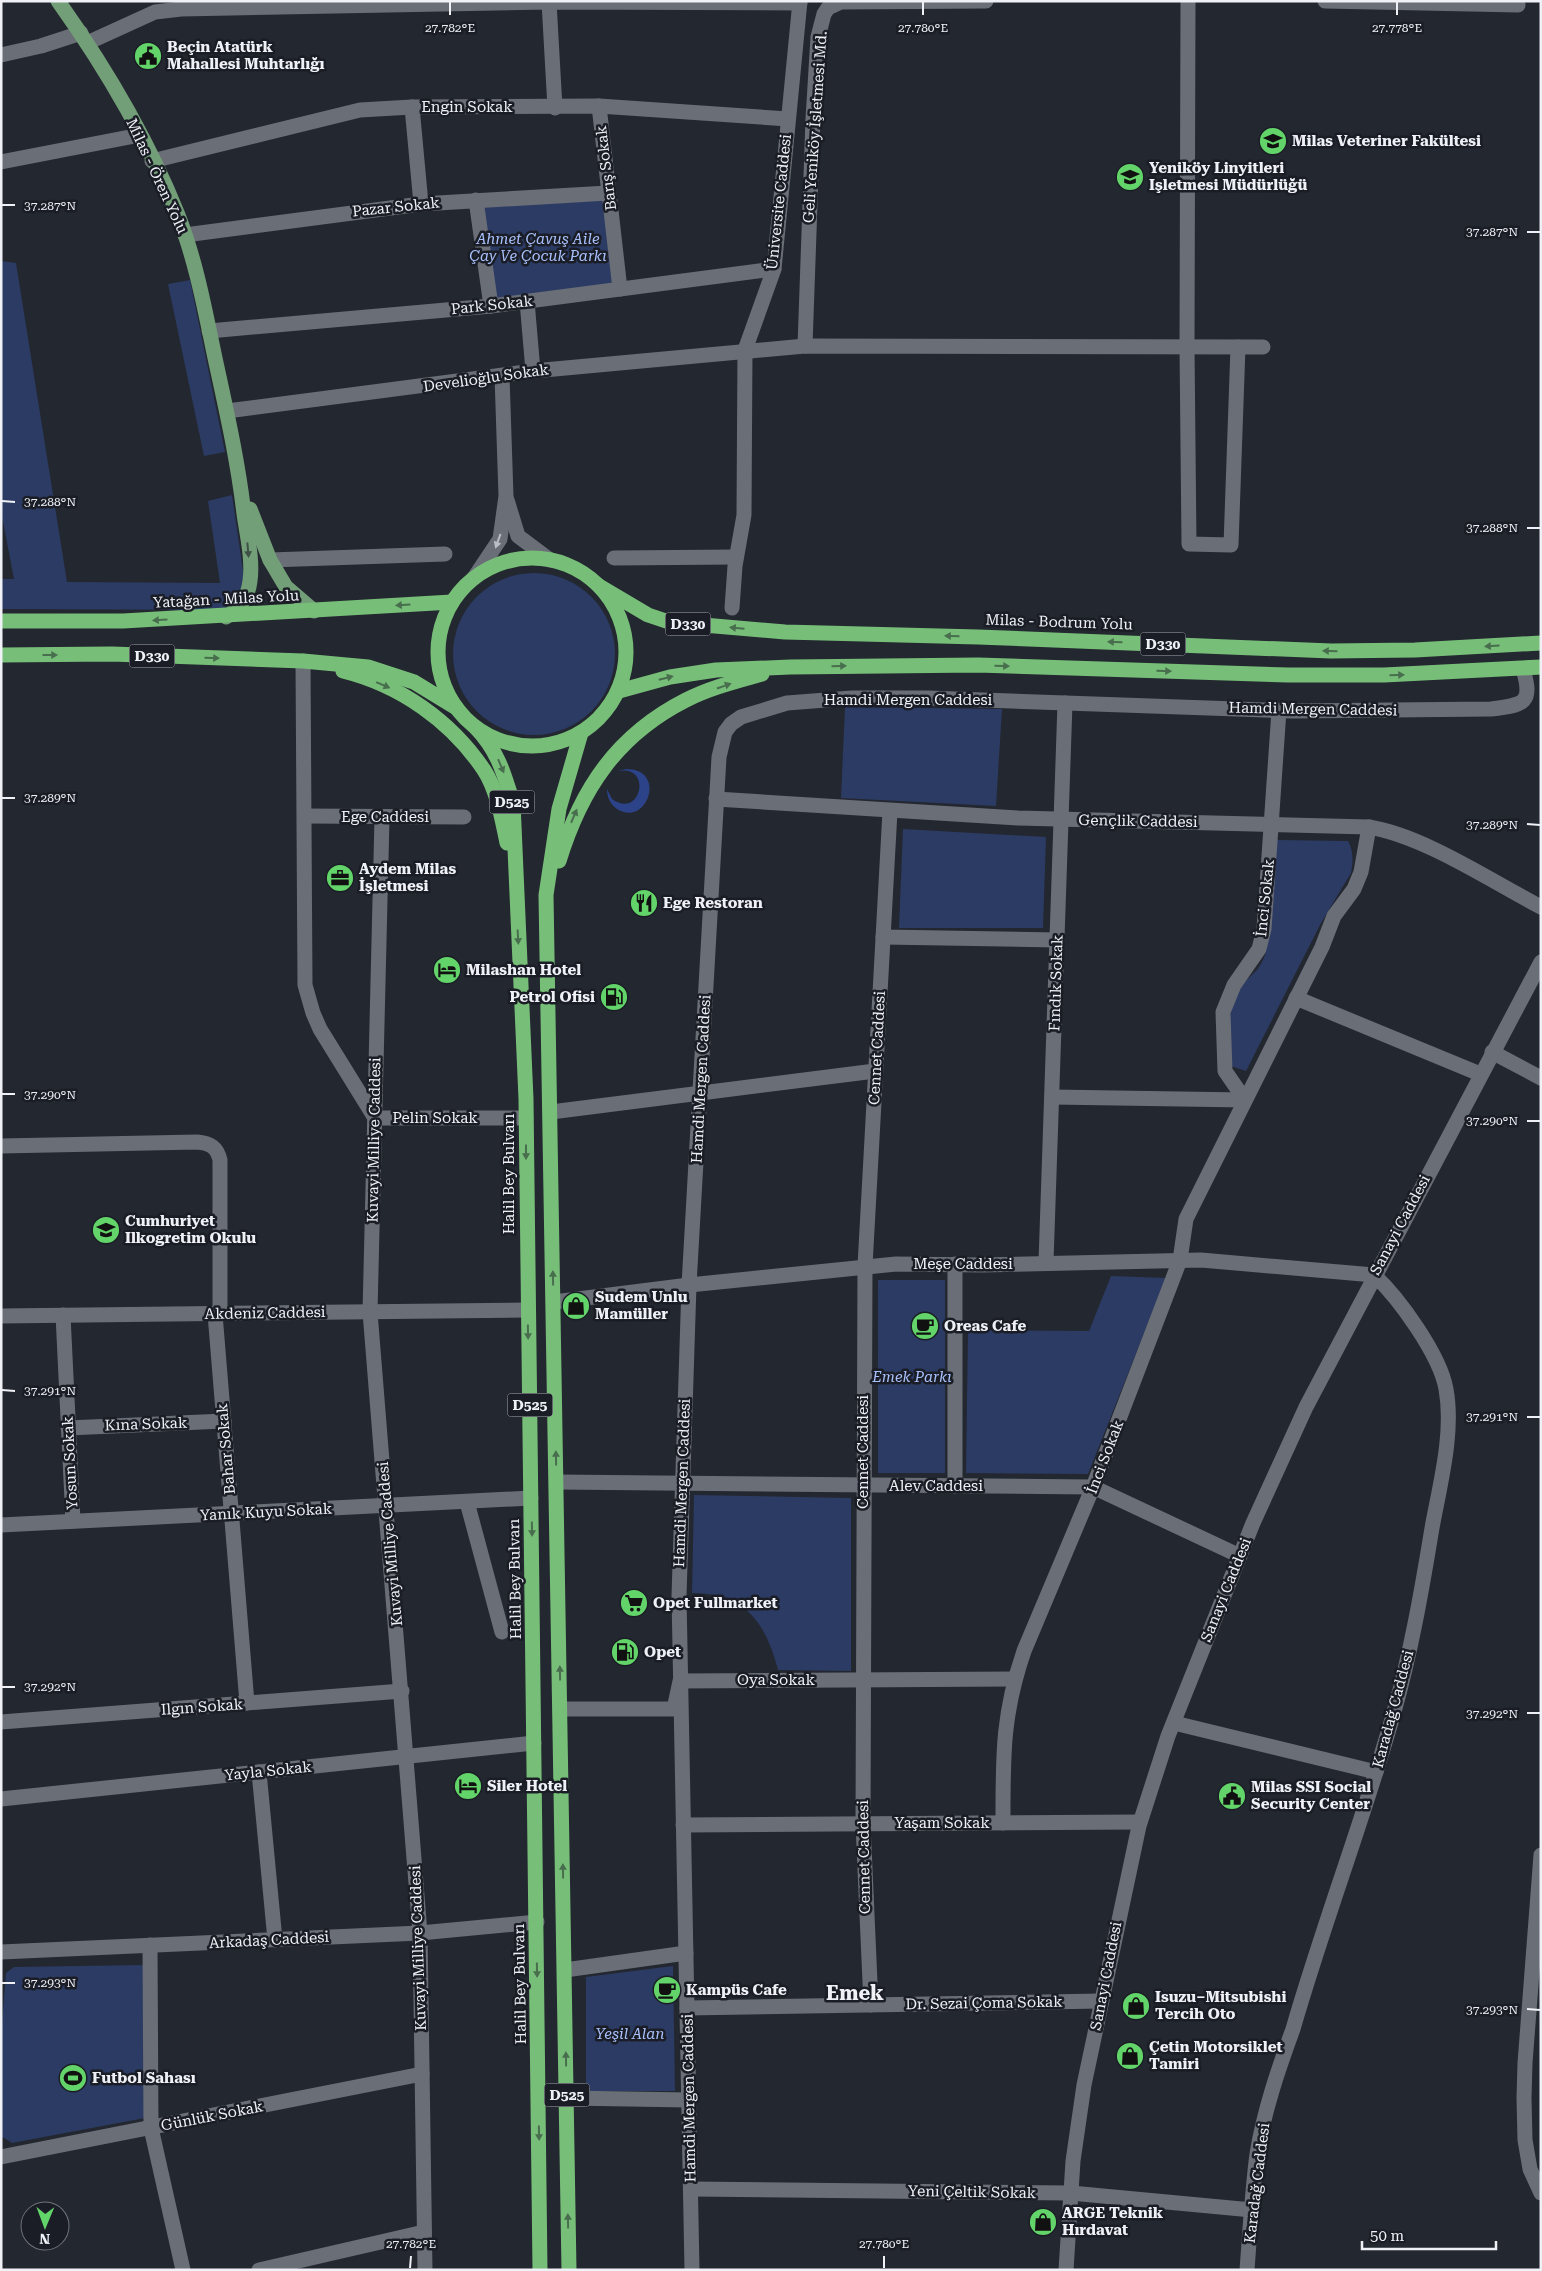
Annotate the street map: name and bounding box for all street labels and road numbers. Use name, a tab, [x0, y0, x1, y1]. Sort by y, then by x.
street label: Geli Yeniköy İşletmesi Md.	[799, 31, 831, 223]
street label: Engin Sokak	[421, 98, 513, 116]
street label: Milas - Ören Yolu	[122, 115, 192, 237]
street label: Barış Sokak	[592, 124, 620, 212]
street label: Üniversite Caddesi	[763, 133, 795, 271]
street label: Pazar Sokak	[351, 193, 441, 221]
street label: Park Sokak	[450, 292, 534, 318]
street label: Develioğlu Sokak	[422, 360, 550, 396]
street label: Yatağan - Milas Yolu	[153, 586, 300, 612]
street label: Milas - Bodrum Yolu	[985, 610, 1134, 634]
road number: D330	[666, 612, 710, 636]
road number: D330	[1140, 633, 1186, 656]
road number: D330	[130, 644, 174, 668]
street label: Hamdi Mergen Caddesi	[824, 691, 993, 709]
street label: Hamdi Mergen Caddesi	[1229, 699, 1398, 719]
road number: D525	[490, 790, 534, 814]
street label: Ege Caddesi	[341, 808, 429, 826]
street label: Gençlik Caddesi	[1078, 811, 1198, 831]
street label: İnci Sokak	[1252, 858, 1278, 938]
street label: Fındık Sokak	[1045, 934, 1067, 1032]
street label: Cennet Caddesi	[865, 990, 889, 1105]
street label: Hamdi Mergen Caddesi	[688, 994, 714, 1164]
street label: Kuvayi Milliye Caddesi	[364, 1057, 384, 1223]
street label: Pelin Sokak	[392, 1109, 478, 1127]
street label: Halil Bey Bulvarı	[500, 1114, 518, 1234]
street label: Sanayi Caddesi	[1366, 1172, 1434, 1278]
street label: Meşe Caddesi	[913, 1255, 1013, 1273]
street label: Akdeniz Caddesi	[204, 1303, 326, 1323]
road number: D525	[508, 1394, 552, 1416]
street label: Cennet Caddesi	[854, 1395, 872, 1509]
street label: Hamdi Mergen Caddesi	[670, 1398, 694, 1568]
street label: Bahar Sokak	[213, 1402, 239, 1495]
street label: Kına Sokak	[104, 1414, 188, 1434]
street label: Yosun Sokak	[59, 1415, 81, 1510]
street label: İnci Sokak	[1083, 1417, 1127, 1496]
street label: Kuvayi Milliye Caddesi	[374, 1461, 406, 1627]
street label: Alev Caddesi	[889, 1477, 983, 1495]
street label: Yanık Kuyu Sokak	[199, 1500, 333, 1524]
street label: Halil Bey Bulvarı	[505, 1518, 525, 1639]
street label: Sanayi Caddesi	[1197, 1535, 1255, 1645]
street label: Karadağ Caddesi	[1369, 1648, 1417, 1770]
street label: Oya Sokak	[737, 1671, 815, 1689]
street label: Ilgın Sokak	[160, 1695, 244, 1719]
street label: Yayla Sokak	[223, 1757, 313, 1785]
street label: Cennet Caddesi	[854, 1800, 874, 1914]
street label: Yaşam Sokak	[894, 1814, 990, 1832]
street label: Kuvayi Milliye Caddesi	[406, 1865, 430, 2031]
street label: Sanayi Caddesi	[1087, 1920, 1125, 2032]
street label: Halil Bey Bulvarı	[510, 1923, 530, 2044]
street label: Arkadaş Caddesi	[208, 1928, 330, 1952]
street label: Dr. Sezai Çoma Sokak	[905, 1993, 1063, 2013]
street label: Hamdi Mergen Caddesi	[679, 2013, 699, 2182]
road number: D525	[544, 2084, 590, 2106]
street label: Günlük Sokak	[159, 2097, 265, 2135]
street label: Karadağ Caddesi	[1241, 2122, 1273, 2244]
street label: Yeni Çeltik Sokak	[908, 2182, 1037, 2202]

